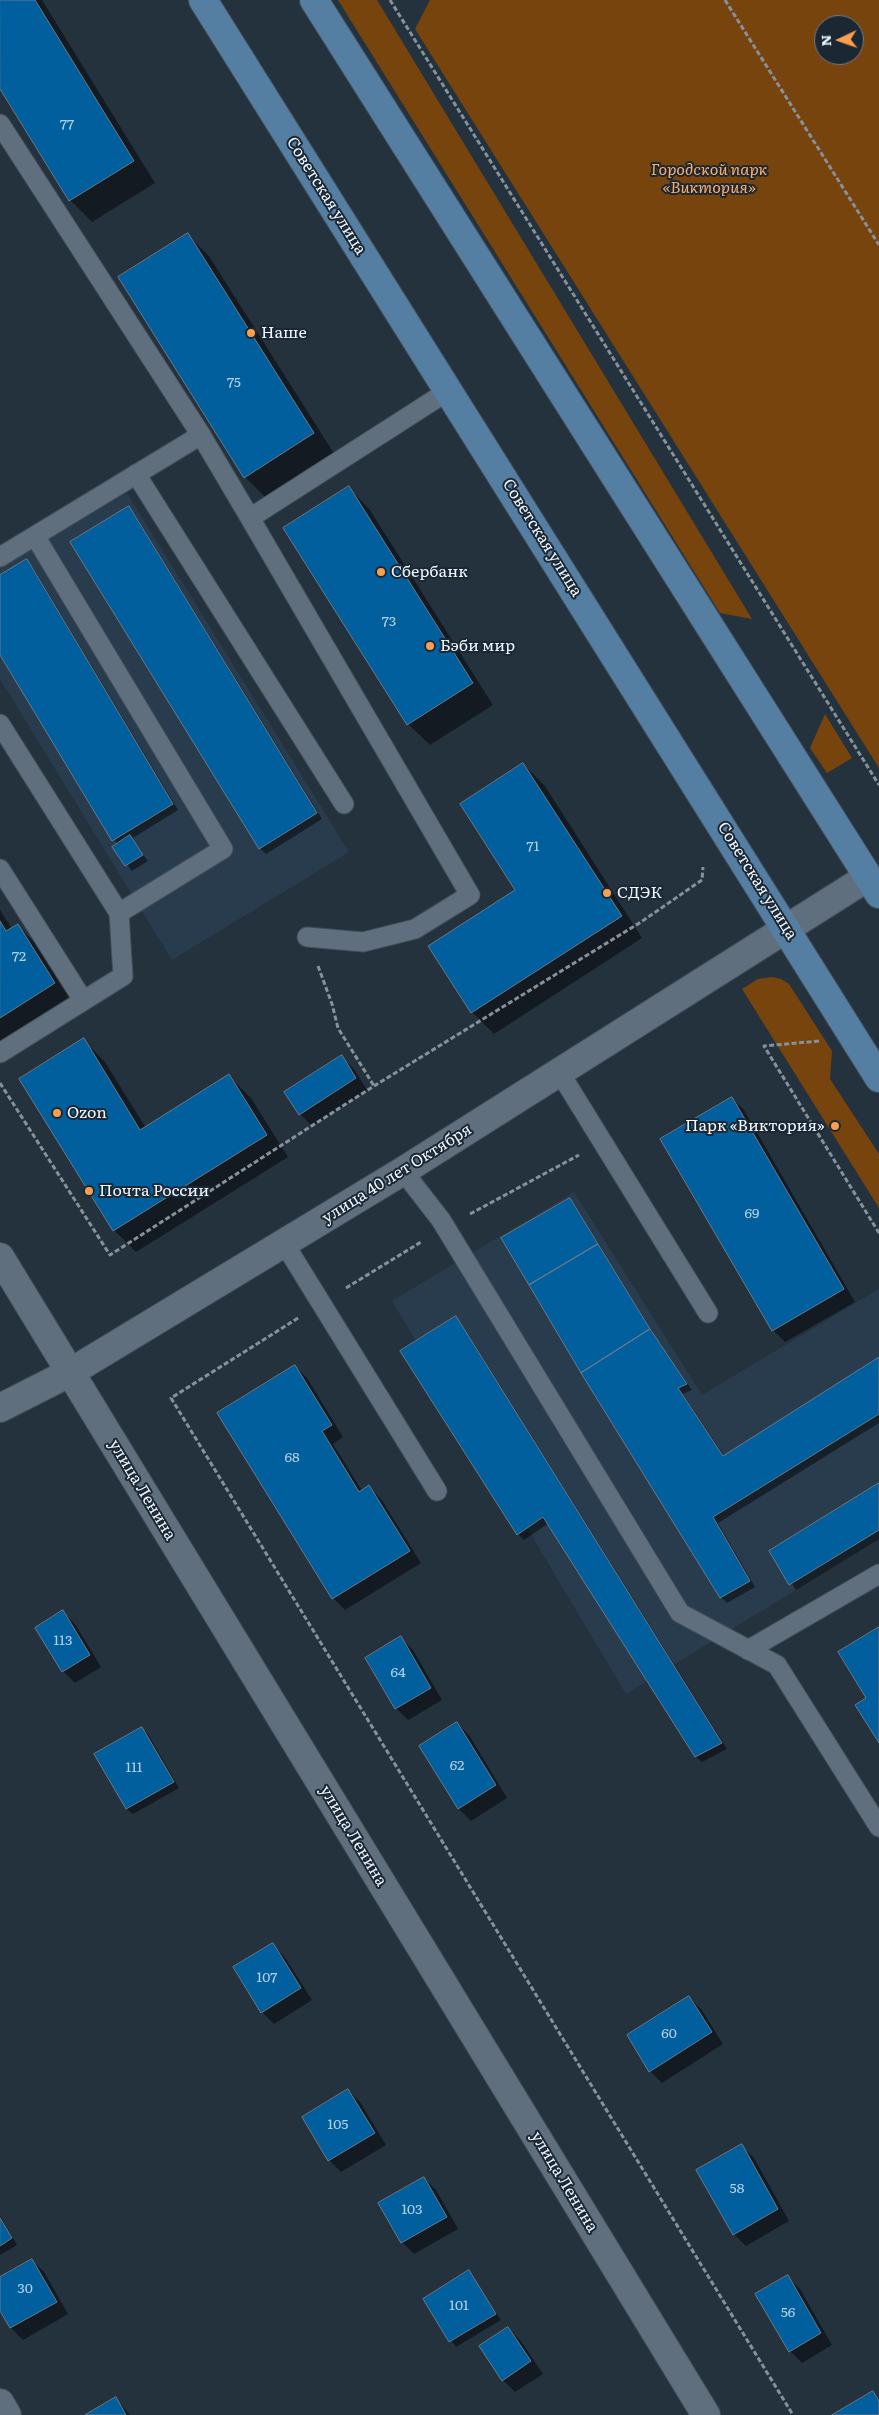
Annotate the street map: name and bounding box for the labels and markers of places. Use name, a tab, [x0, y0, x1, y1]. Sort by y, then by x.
place label: Наше	[261, 323, 307, 343]
marker: Наше	[245, 327, 257, 339]
place label: Сбербанк	[391, 562, 468, 582]
marker: Сбербанк	[375, 566, 387, 578]
place label: Бэби мир	[440, 636, 515, 656]
marker: Бэби мир	[424, 640, 436, 652]
place label: СДЭК	[617, 883, 662, 903]
marker: СДЭК	[601, 887, 613, 899]
place label: Ozon	[67, 1103, 107, 1123]
marker: Ozon	[51, 1107, 63, 1119]
place label: Парк «Виктория»	[685, 1116, 825, 1136]
marker: Парк «Виктория»	[829, 1120, 841, 1132]
place label: Почта России	[99, 1181, 209, 1201]
marker: Почта России	[83, 1185, 95, 1197]

